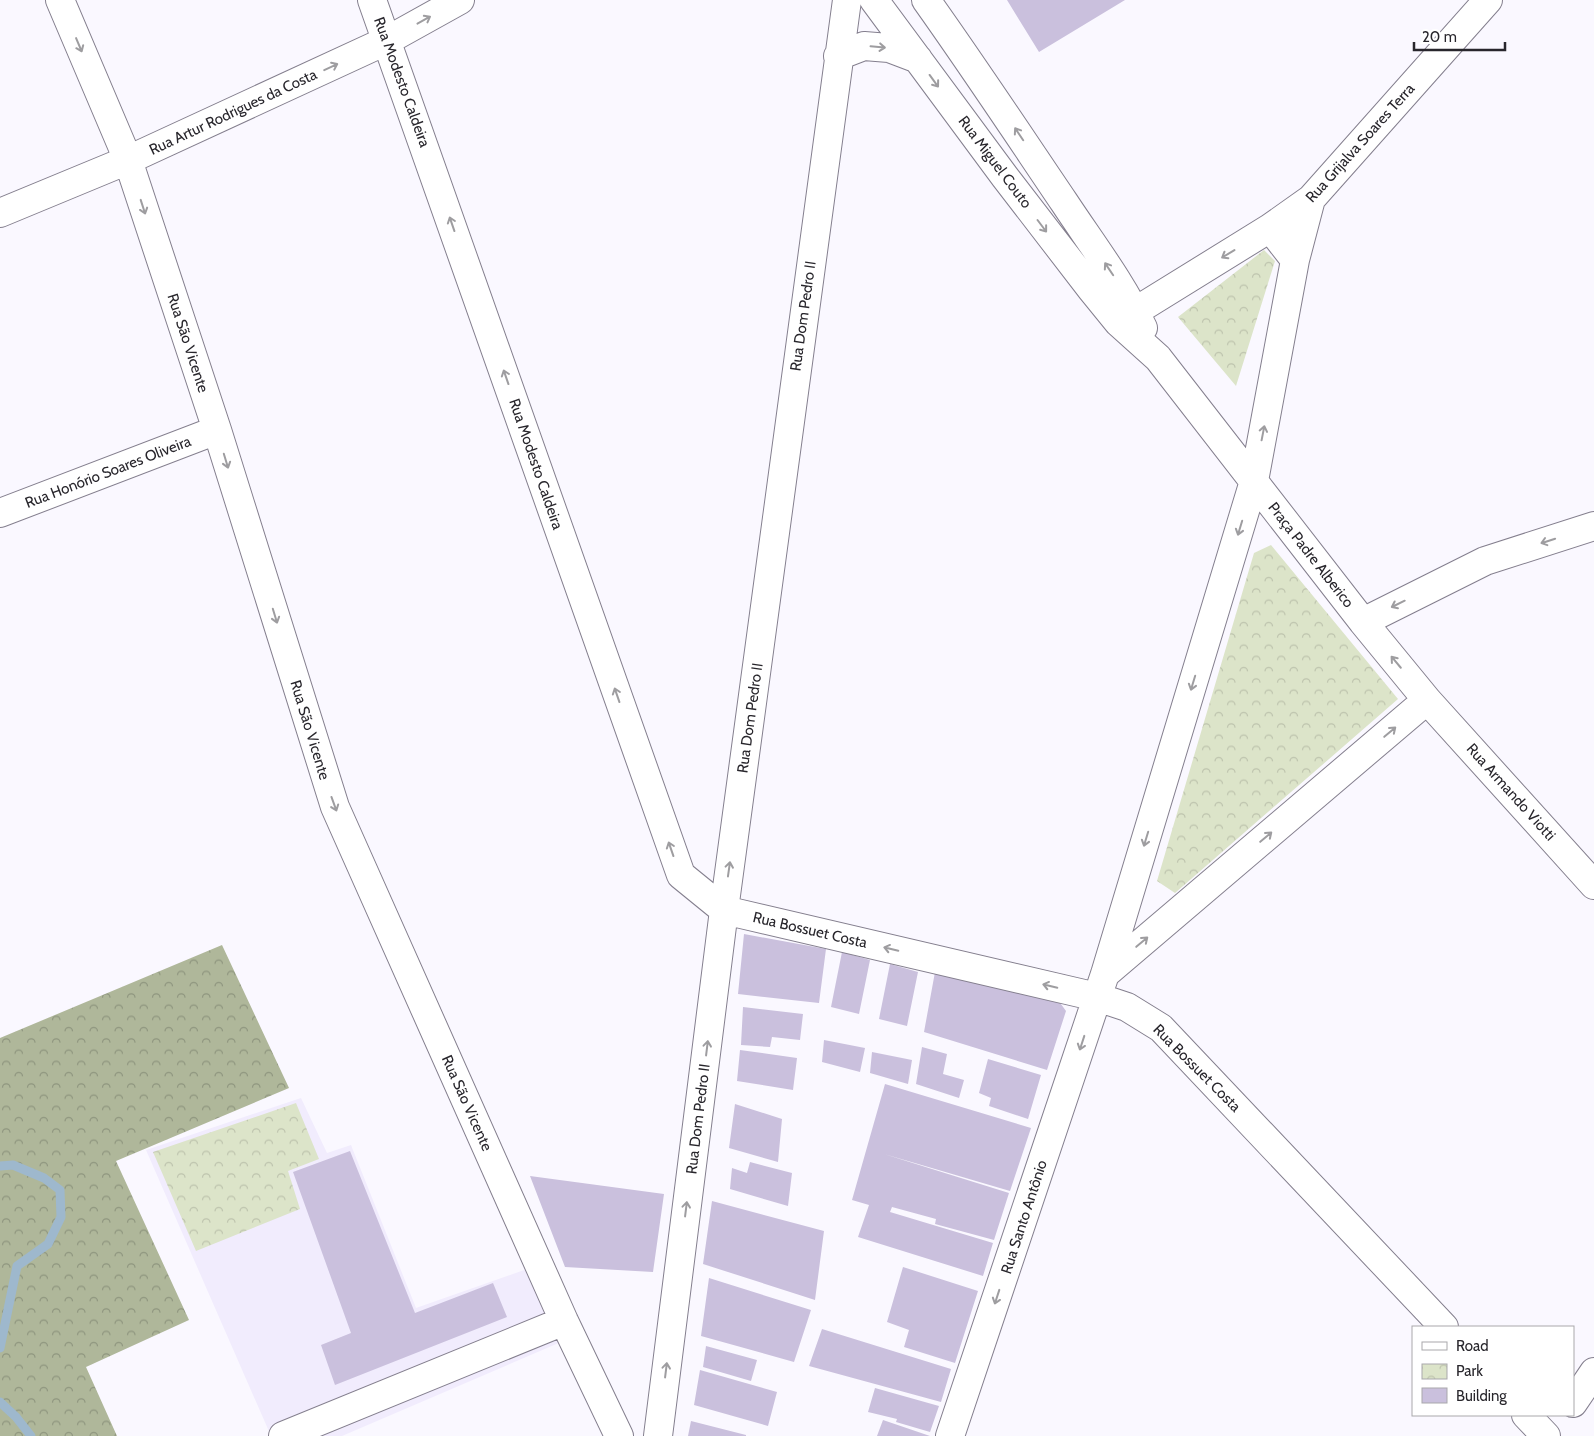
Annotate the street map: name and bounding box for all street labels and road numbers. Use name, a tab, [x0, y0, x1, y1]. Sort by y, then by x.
street label: Rua Modesto Caldeira	[370, 14, 434, 150]
street label: Rua Artur Rodrigues da Costa	[146, 65, 320, 159]
street label: Rua Grijalva Soares Terra	[1302, 79, 1419, 206]
street label: Rua Miguel Couto	[954, 112, 1036, 212]
street label: Rua Dom Pedro II	[786, 260, 820, 372]
street label: Rua São Vicente	[163, 291, 213, 395]
street label: Rua Modesto Caldeira	[505, 396, 567, 533]
street label: Rua Honório Soares Oliveira	[23, 432, 194, 512]
street label: Praça Padre Alberico	[1264, 499, 1358, 611]
street label: Rua Dom Pedro II	[733, 662, 767, 774]
street label: Rua São Vicente	[286, 678, 334, 782]
street label: Rua Armando Viotti	[1463, 740, 1559, 844]
street label: Rua Bossuet Costa	[751, 908, 870, 952]
street label: Rua Bossuet Costa	[1149, 1020, 1245, 1116]
street label: Rua São Vicente	[438, 1052, 496, 1154]
street label: Rua Dom Pedro II	[682, 1063, 714, 1175]
street label: Rua Santo Antônio	[997, 1158, 1051, 1276]

